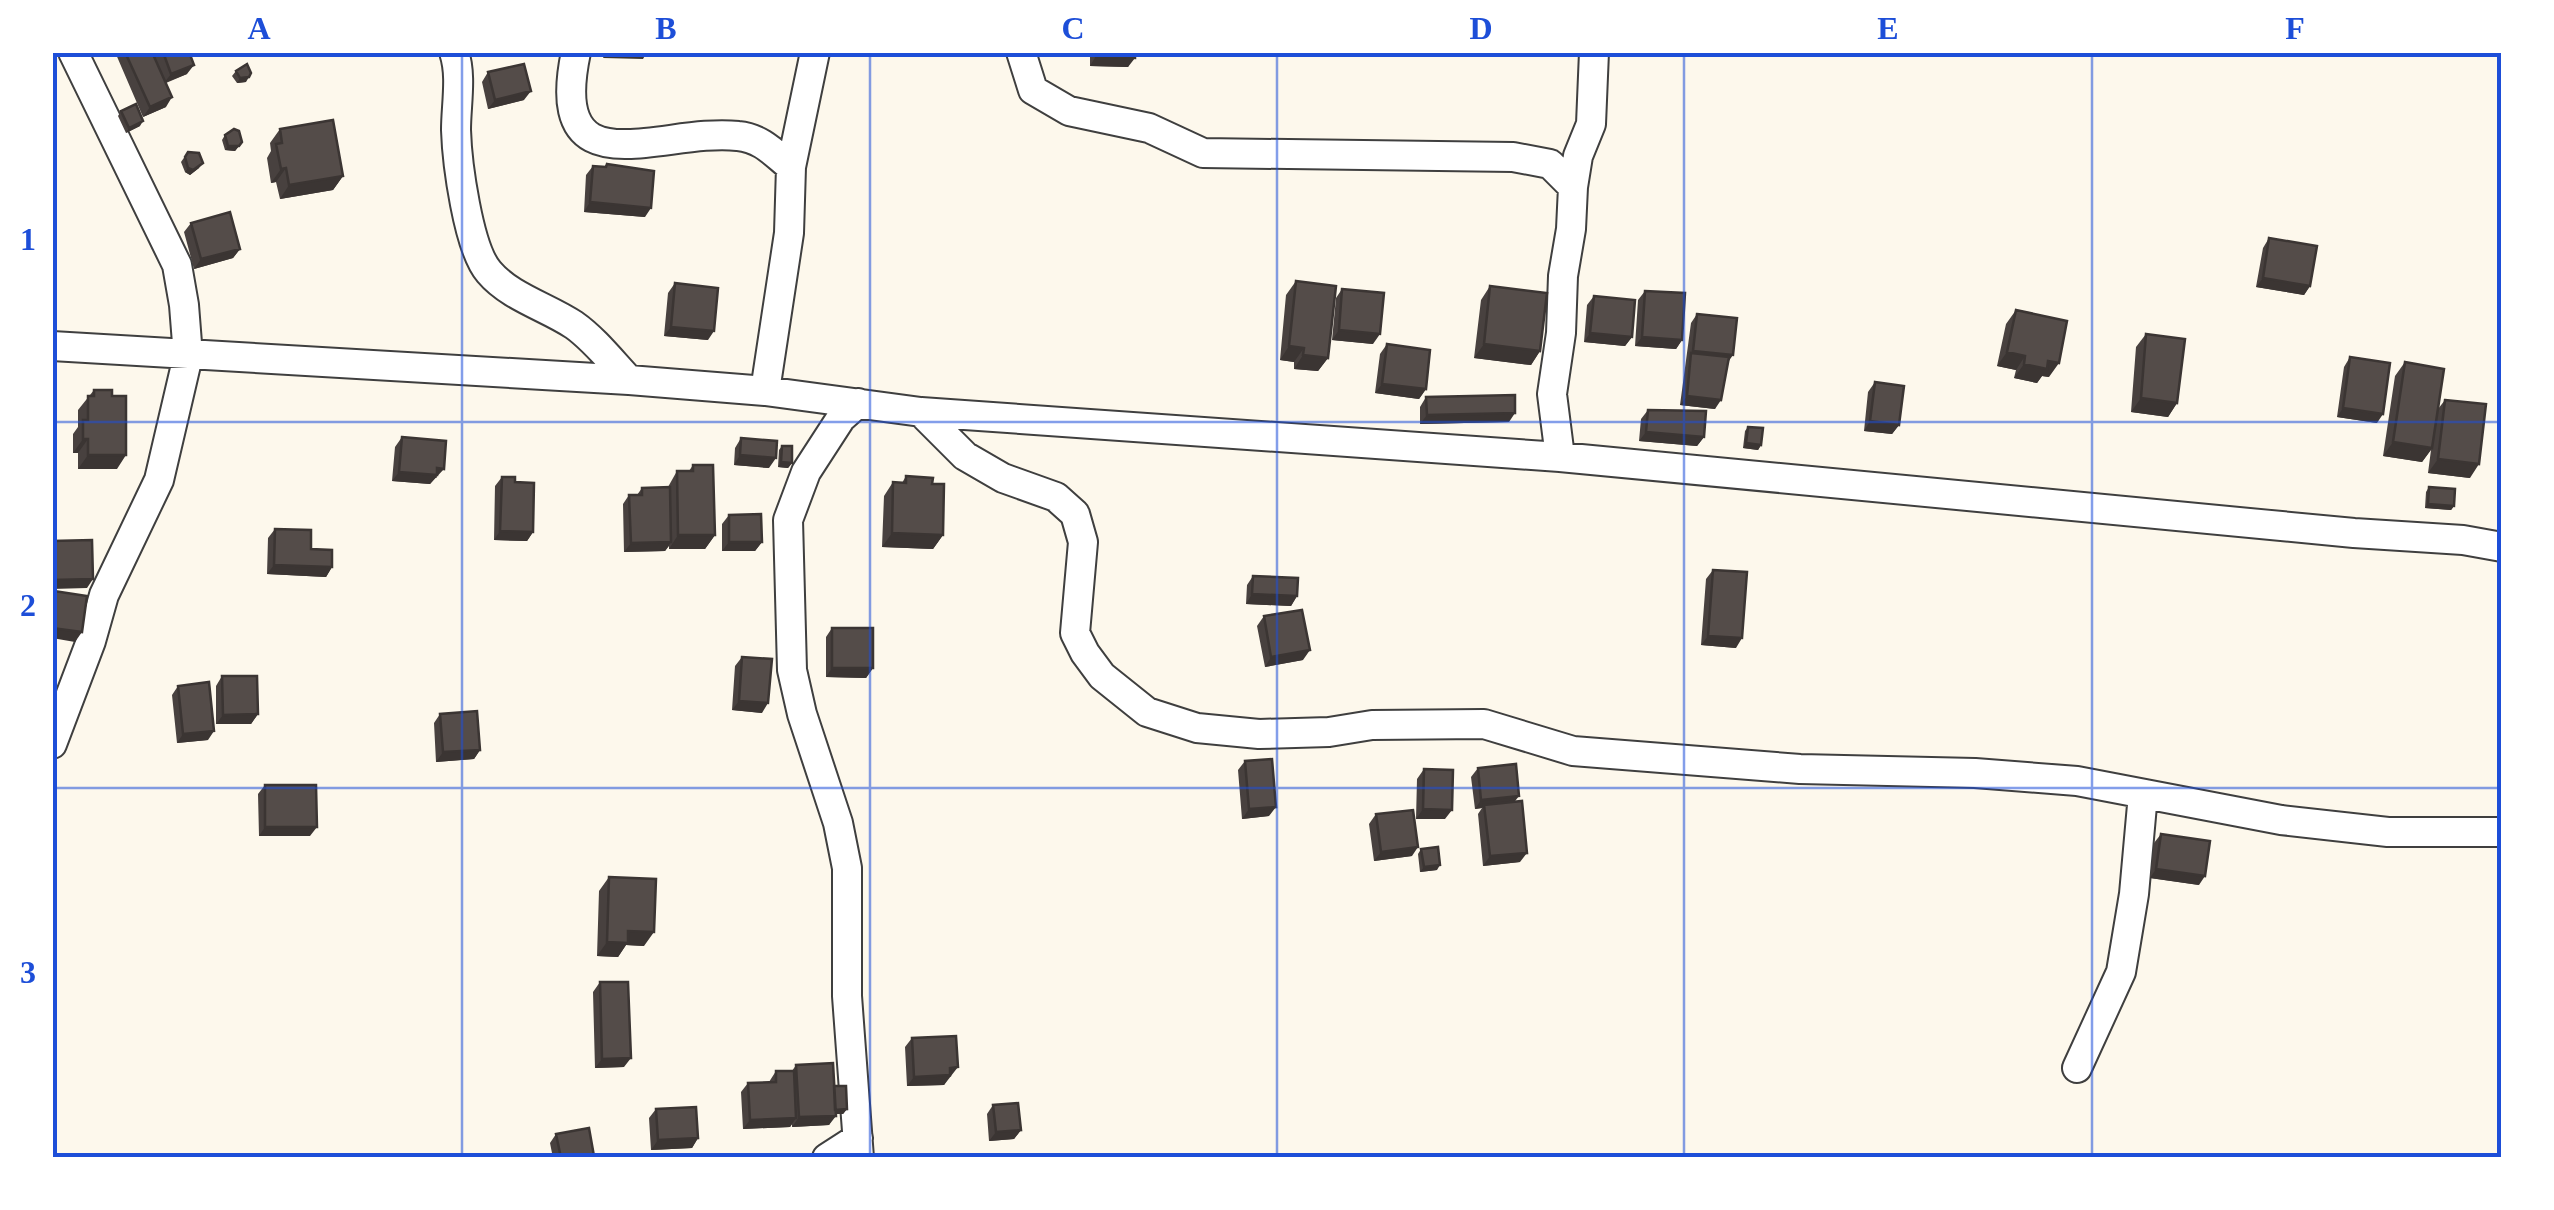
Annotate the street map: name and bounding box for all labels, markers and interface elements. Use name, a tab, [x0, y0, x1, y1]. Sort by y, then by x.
text: A	[247, 10, 271, 46]
text: B	[655, 10, 677, 46]
text: C	[1061, 10, 1085, 46]
text: D	[1469, 10, 1493, 46]
text: E	[1877, 10, 1899, 46]
text: F	[2285, 10, 2305, 46]
text: 1	[20, 221, 36, 257]
text: 2	[20, 587, 36, 623]
text: 3	[20, 954, 36, 990]

